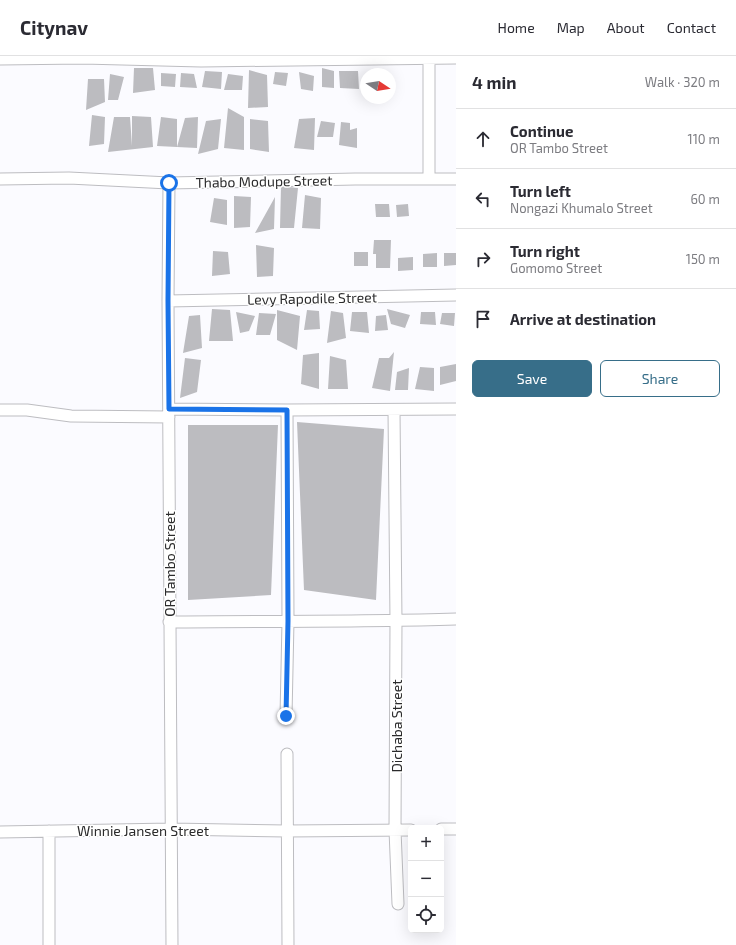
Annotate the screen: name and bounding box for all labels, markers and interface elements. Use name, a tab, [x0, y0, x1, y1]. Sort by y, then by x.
text: Citynav	[20, 16, 88, 39]
text: Home	[498, 19, 535, 36]
text: Map	[557, 19, 585, 36]
text: About	[607, 19, 645, 36]
text: Contact	[667, 19, 716, 36]
north arrow	[360, 68, 396, 104]
text: 4 min	[472, 72, 516, 92]
text: Walk · 320 m	[645, 74, 720, 90]
text: Continue	[510, 122, 573, 140]
icon: ahead	[472, 128, 494, 150]
text: 110 m	[688, 131, 720, 147]
text: OR Tambo Street	[510, 140, 608, 156]
street label: Thabo Modupe Street	[195, 171, 333, 191]
route start	[160, 174, 178, 192]
text: Turn left	[510, 182, 571, 200]
icon: left	[472, 188, 494, 210]
text: 60 m	[690, 191, 720, 207]
text: Nongazi Khumalo Street	[510, 200, 653, 216]
text: Turn right	[510, 242, 580, 260]
icon: right	[472, 248, 494, 270]
text: 150 m	[686, 251, 720, 267]
text: Gomomo Street	[510, 260, 602, 276]
street label: Levy Rapodile Street	[247, 288, 377, 308]
icon: arrive	[472, 308, 494, 330]
text: Arrive at destination	[510, 310, 656, 328]
button: Save	[472, 360, 592, 397]
button: Share	[600, 360, 720, 397]
street label: OR Tambo Street	[161, 511, 178, 617]
street label: Dichaba Street	[388, 679, 405, 773]
route end	[277, 707, 295, 725]
street label: Winnie Jansen Street	[77, 822, 209, 839]
map controls	[408, 825, 444, 933]
button: +	[408, 825, 444, 861]
button: −	[408, 861, 444, 897]
button: locate	[408, 897, 444, 933]

